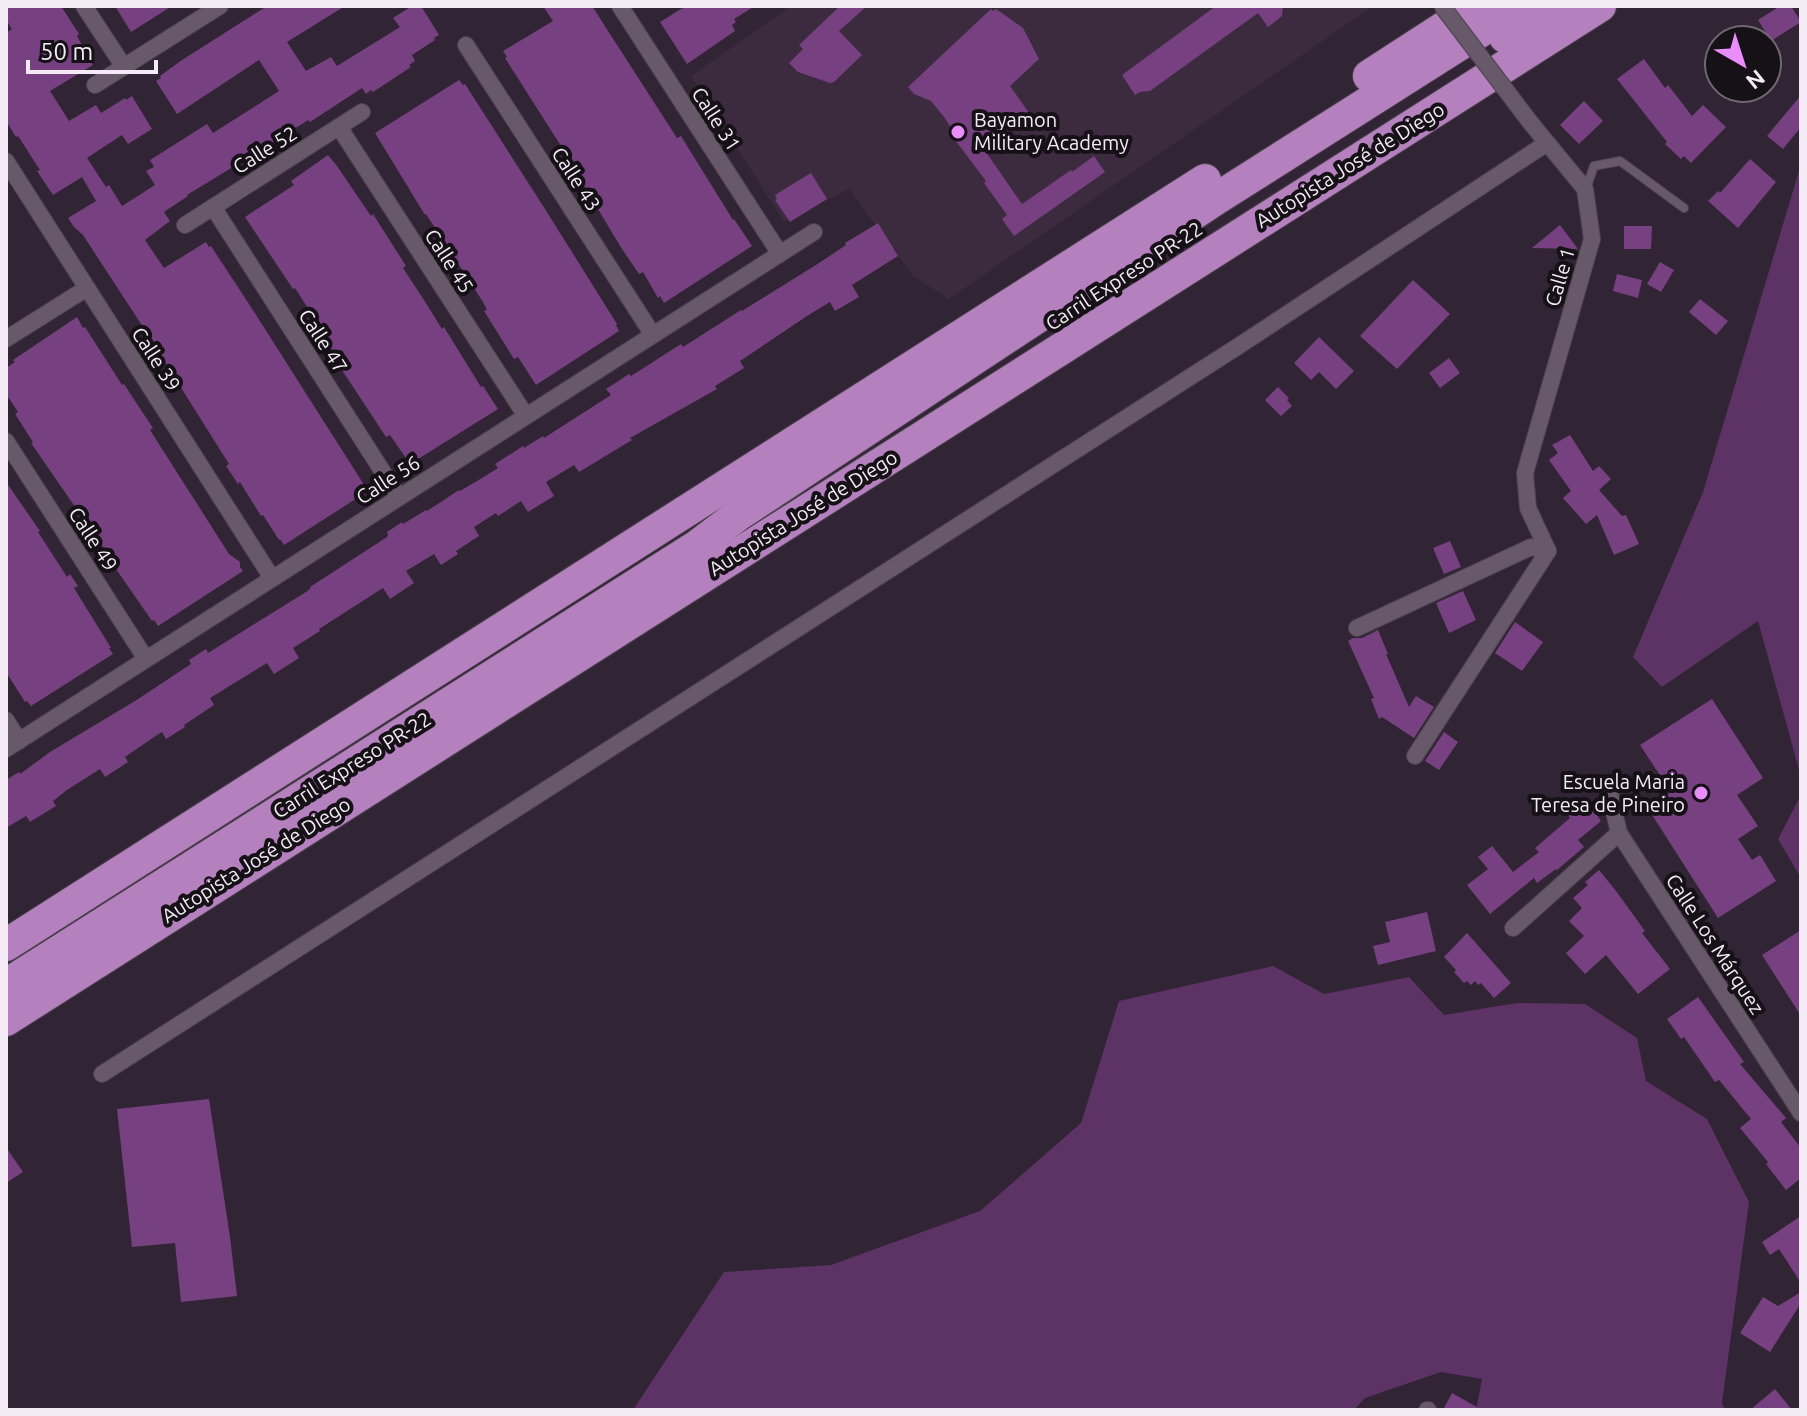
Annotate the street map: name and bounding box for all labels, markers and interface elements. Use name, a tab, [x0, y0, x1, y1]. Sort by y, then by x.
scale bar	[28, 24, 156, 74]
north arrow	[1703, 24, 1783, 104]
text: 50 m	[40, 38, 93, 65]
text: N	[1742, 65, 1770, 95]
street label: Calle 31	[687, 83, 745, 155]
street label: Autopista José de Diego	[1251, 97, 1448, 232]
place label: Bayamon Military Academy	[974, 108, 1129, 154]
street label: Calle 52	[228, 121, 301, 178]
marker: Bayamon Military Academy	[949, 123, 967, 141]
street label: Calle 43	[547, 143, 605, 215]
street label: Carril Expreso PR-22	[1041, 216, 1206, 335]
street label: Calle 45	[420, 225, 478, 297]
street label: Calle 1	[1540, 245, 1579, 309]
street label: Calle 47	[294, 305, 352, 377]
street label: Calle 39	[127, 323, 185, 395]
street label: Autopista José de Diego	[704, 445, 901, 580]
street label: Calle 56	[352, 451, 424, 509]
street label: Calle 49	[64, 503, 122, 575]
street label: Carril Expreso PR-22	[269, 707, 435, 823]
place label: Escuela Maria Teresa de Pineiro	[1531, 770, 1685, 816]
marker: Escuela Maria Teresa de Pineiro	[1692, 784, 1710, 802]
street label: Autopista José de Diego	[157, 792, 354, 927]
street label: Calle Los Márquez	[1662, 869, 1769, 1018]

